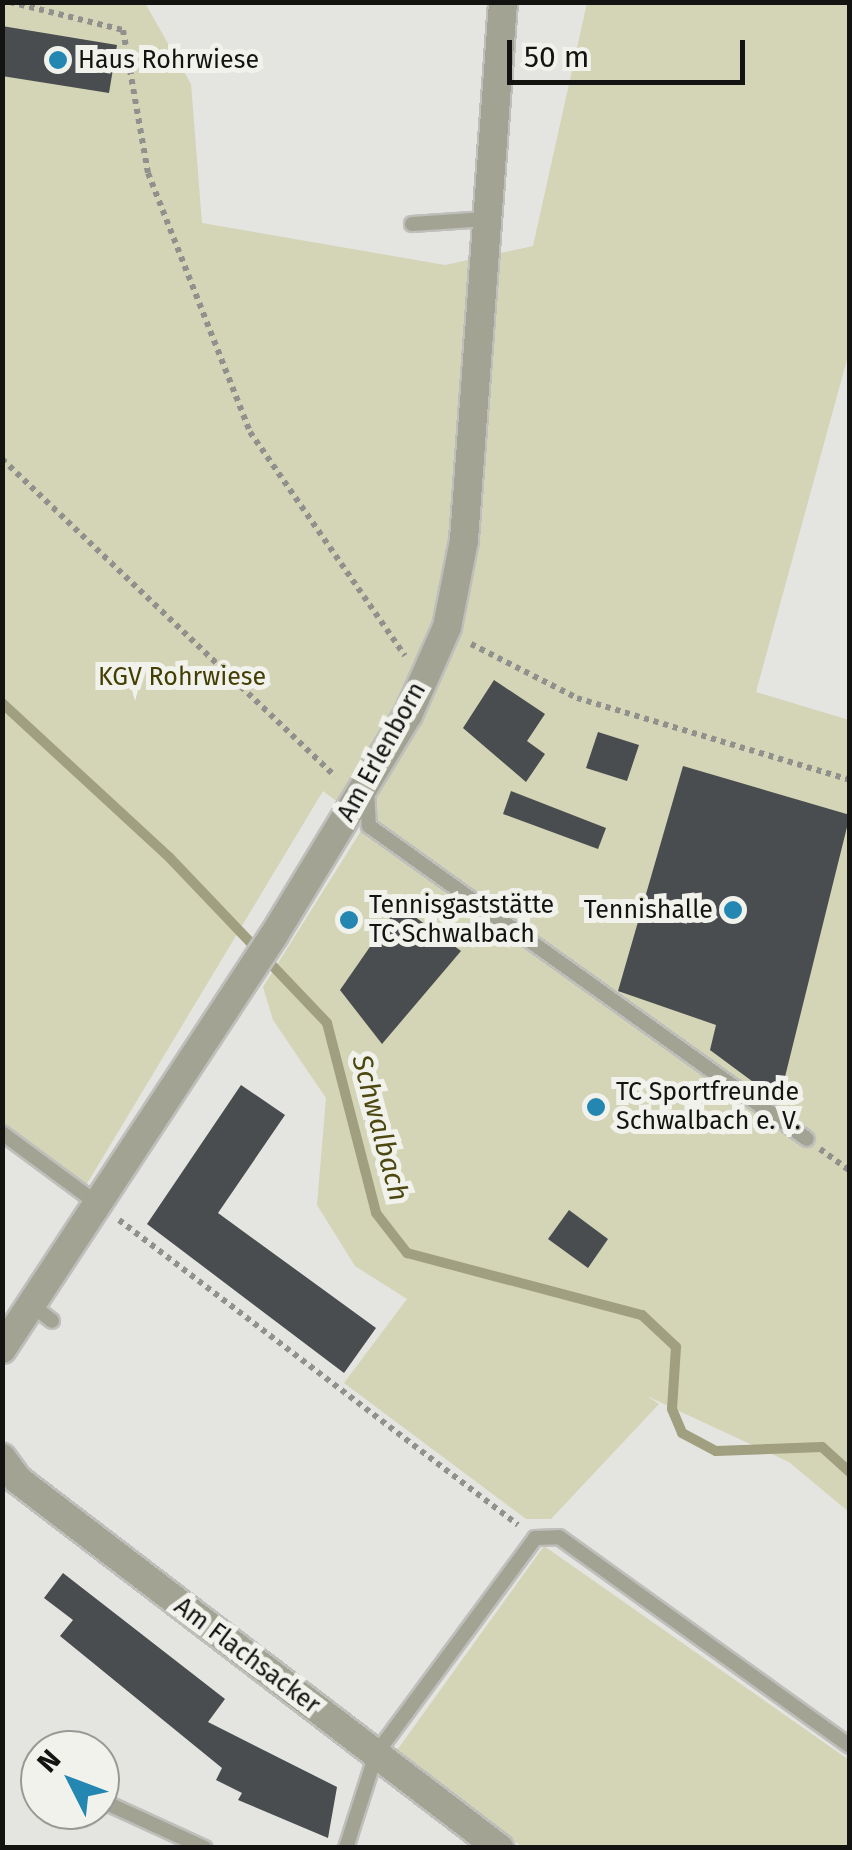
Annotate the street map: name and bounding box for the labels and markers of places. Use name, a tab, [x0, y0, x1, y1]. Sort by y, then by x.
place label: Haus Rohrwiese	[78, 45, 259, 75]
marker: Haus Rohrwiese	[47, 49, 69, 71]
place label: Tennisgaststätte TC Schwalbach	[369, 891, 554, 950]
place label: Tennishalle	[584, 895, 713, 925]
marker: Tennishalle	[722, 899, 744, 921]
marker: Tennisgaststätte TC Schwalbach	[338, 909, 360, 931]
place label: TC Sportfreunde Schwalbach e. V.	[616, 1078, 801, 1137]
marker: TC Sportfreunde Schwalbach e. V.	[585, 1096, 607, 1118]

